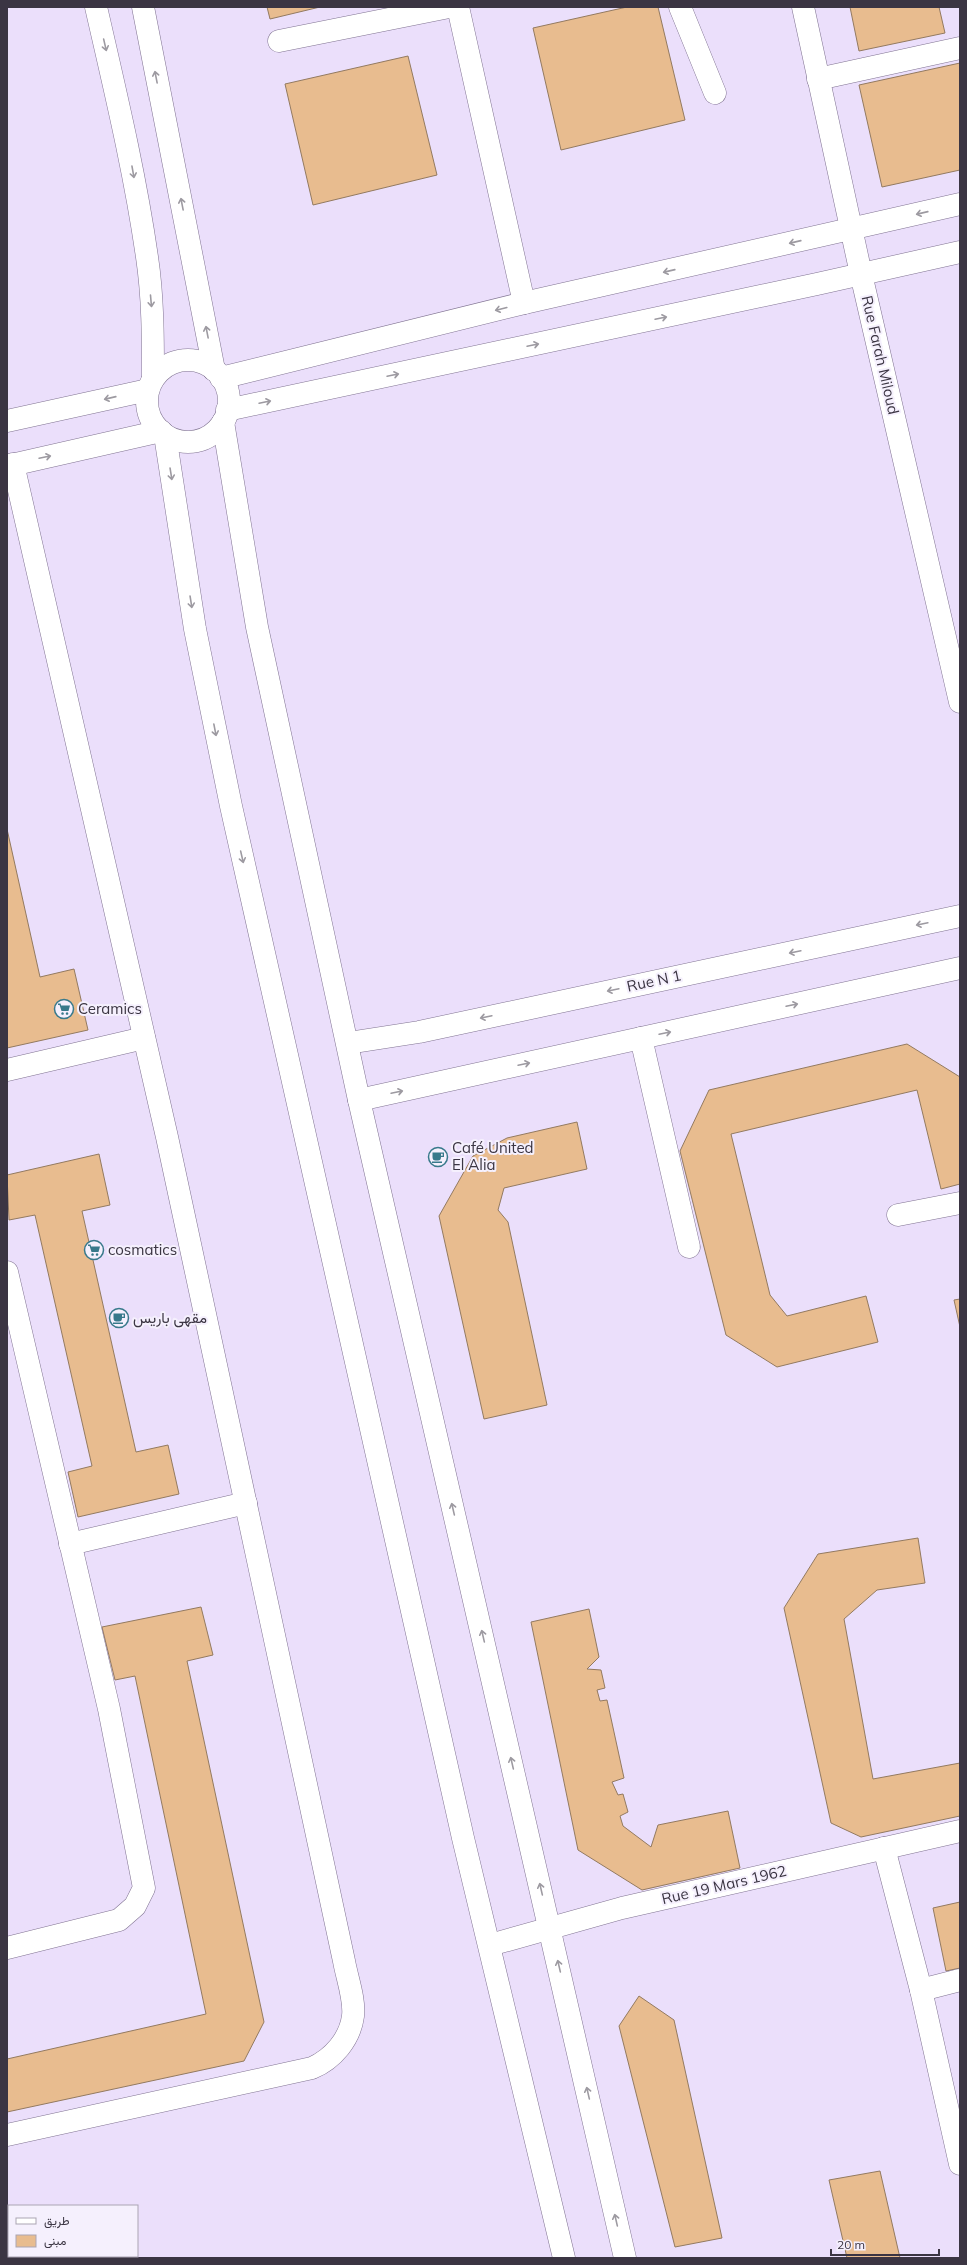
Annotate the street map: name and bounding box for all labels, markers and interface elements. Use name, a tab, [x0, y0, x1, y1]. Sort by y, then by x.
one-way arrow	[101, 38, 109, 51]
one-way arrow	[152, 71, 160, 84]
one-way arrow	[129, 165, 137, 178]
one-way arrow	[177, 198, 185, 211]
one-way arrow	[916, 210, 929, 217]
one-way arrow	[789, 239, 802, 247]
one-way arrow	[662, 267, 675, 275]
one-way arrow	[147, 294, 155, 307]
street label: Rue Farah Miloud	[858, 294, 903, 416]
one-way arrow	[495, 306, 508, 314]
one-way arrow	[654, 313, 667, 321]
one-way arrow	[203, 326, 211, 339]
one-way arrow	[527, 341, 540, 349]
one-way arrow	[386, 371, 399, 379]
one-way arrow	[104, 395, 117, 403]
one-way arrow	[259, 398, 272, 406]
one-way arrow	[38, 453, 51, 461]
one-way arrow	[167, 467, 175, 480]
one-way arrow	[187, 595, 195, 608]
one-way arrow	[212, 723, 220, 736]
one-way arrow	[239, 850, 247, 863]
one-way arrow	[916, 921, 929, 929]
one-way arrow	[789, 948, 802, 956]
street label: Rue N 1	[625, 965, 683, 996]
one-way arrow	[607, 987, 620, 995]
supermarket icon: Ceramics	[53, 998, 75, 1020]
place label: Ceramics	[78, 999, 142, 1018]
one-way arrow	[785, 1001, 798, 1009]
one-way arrow	[480, 1014, 493, 1022]
one-way arrow	[658, 1028, 671, 1036]
one-way arrow	[517, 1059, 530, 1067]
one-way arrow	[391, 1087, 404, 1095]
place label: Café United El Alia	[452, 1138, 534, 1174]
cafe icon: Café United El Alia	[427, 1146, 449, 1168]
supermarket icon: cosmatics	[83, 1239, 105, 1261]
place label: cosmatics	[108, 1240, 177, 1259]
cafe icon: مقهى باريس	[108, 1307, 130, 1329]
place label: مقهى باريس	[133, 1308, 207, 1328]
one-way arrow	[449, 1503, 457, 1516]
one-way arrow	[478, 1630, 486, 1643]
one-way arrow	[507, 1757, 515, 1770]
street label: Rue 19 Mars 1962	[660, 1861, 788, 1908]
one-way arrow	[537, 1883, 544, 1896]
one-way arrow	[554, 1960, 562, 1973]
one-way arrow	[583, 2087, 591, 2100]
legend	[8, 2205, 138, 2257]
text: طريق	[44, 2213, 70, 2229]
one-way arrow	[612, 2214, 620, 2227]
scale bar	[831, 2231, 939, 2257]
text: مبنى	[44, 2233, 66, 2249]
text: 20 m	[837, 2237, 865, 2252]

